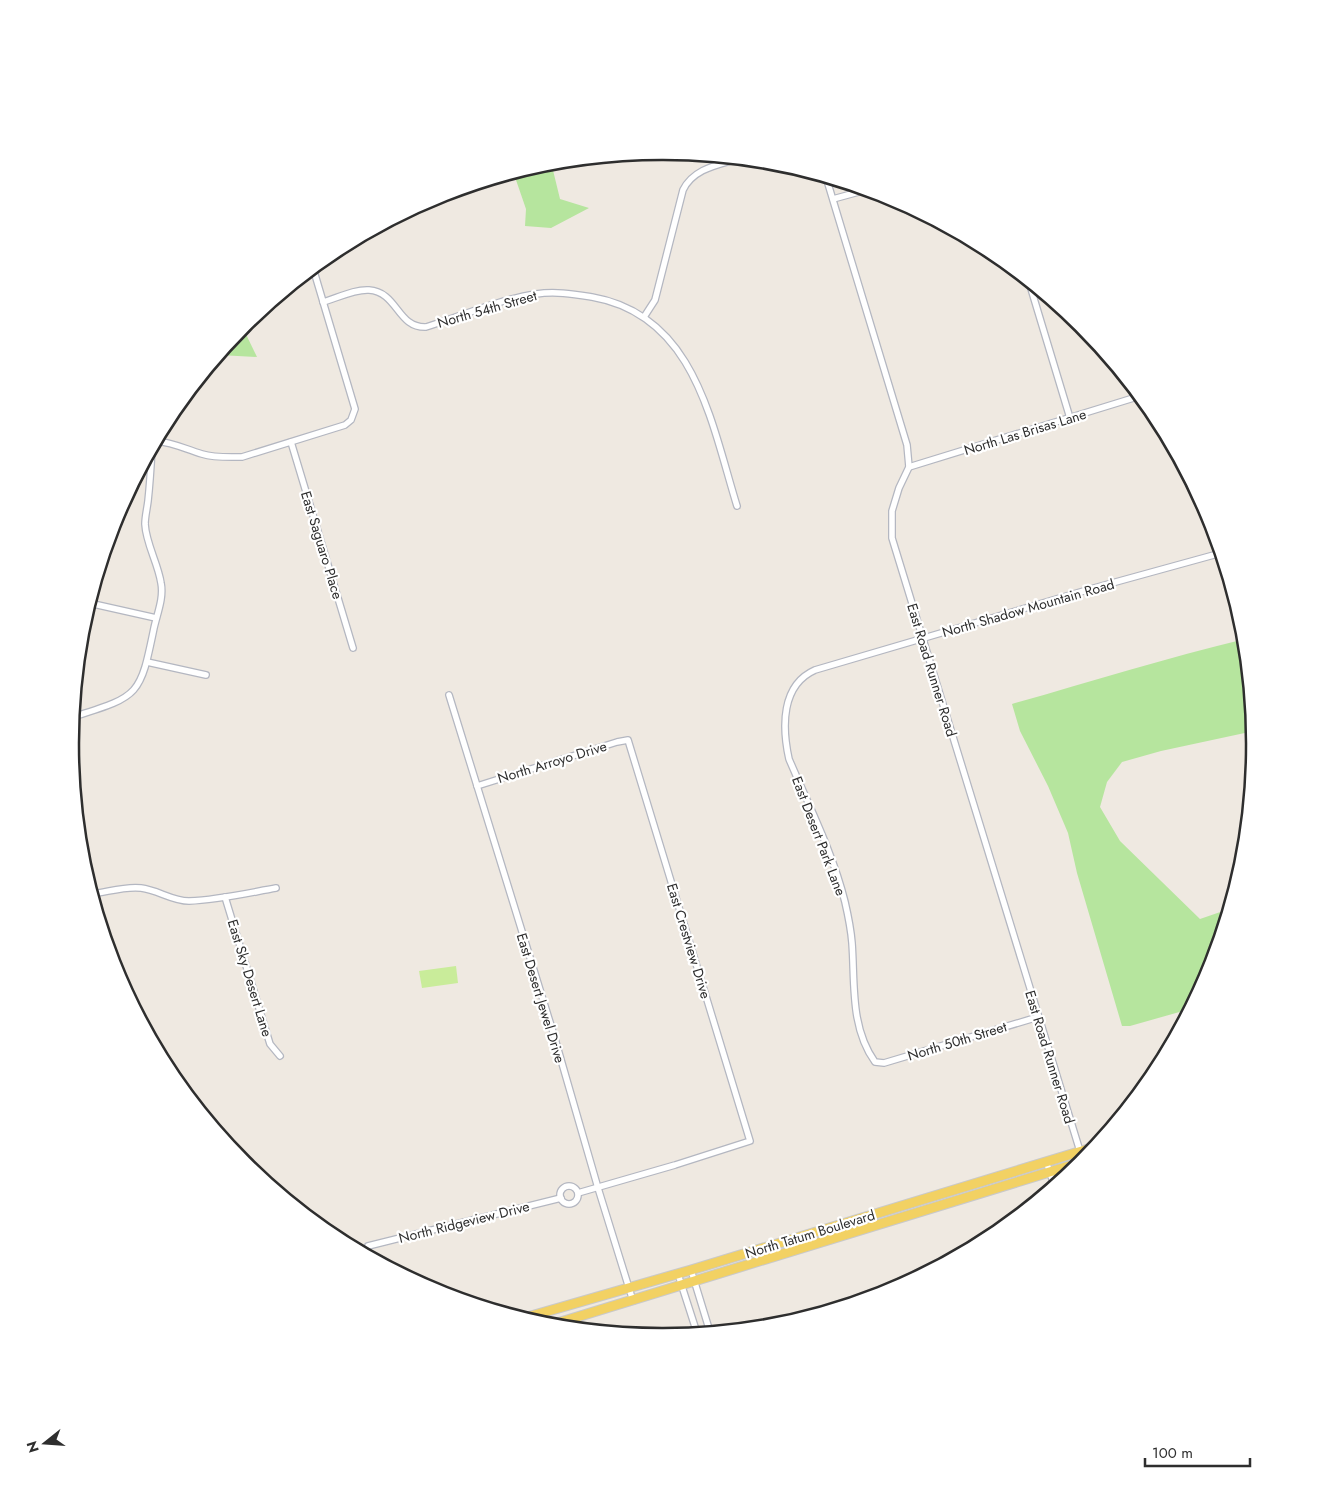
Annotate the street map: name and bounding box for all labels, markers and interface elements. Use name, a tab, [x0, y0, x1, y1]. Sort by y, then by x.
street label: North 54th Street	[435, 285, 540, 333]
street label: North Las Brisas Lane	[961, 404, 1089, 460]
street label: East Saguaro Place	[296, 488, 348, 602]
street label: North Shadow Mountain Road	[940, 574, 1116, 642]
street label: East Road Runner Road	[902, 601, 962, 739]
street label: North Arroyo Drive	[495, 736, 609, 788]
street label: East Desert Park Lane	[787, 773, 851, 899]
street label: East Crestview Drive	[662, 881, 716, 1001]
street label: East Sky Desert Lane	[223, 917, 277, 1039]
street label: East Desert Jewel Drive	[512, 931, 570, 1065]
street label: East Road Runner Road	[1020, 988, 1080, 1126]
street label: North 50th Street	[905, 1016, 1010, 1066]
street label: North Ridgeview Drive	[396, 1196, 532, 1248]
street label: North Tatum Boulevard	[743, 1205, 877, 1263]
north arrow	[20, 1418, 70, 1468]
scale bar	[1145, 1436, 1250, 1468]
text: N	[21, 1439, 44, 1455]
text: 100 m	[1152, 1442, 1193, 1464]

